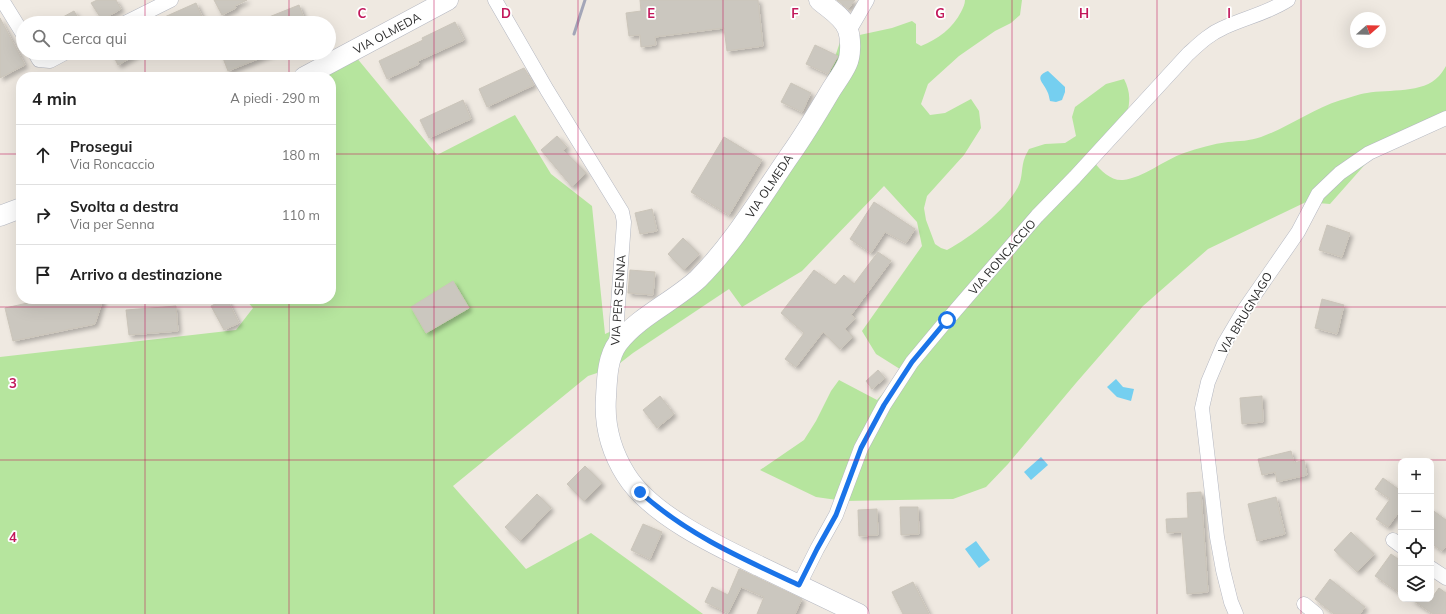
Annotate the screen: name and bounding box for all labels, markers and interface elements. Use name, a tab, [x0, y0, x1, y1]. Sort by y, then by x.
text: C	[358, 5, 367, 21]
text: D	[501, 5, 511, 21]
text: E	[647, 5, 655, 21]
text: F	[791, 5, 799, 21]
text: G	[935, 5, 945, 21]
text: H	[1079, 5, 1089, 21]
text: I	[1227, 5, 1231, 21]
street label: VIA OLMEDA	[351, 9, 423, 57]
north arrow	[1350, 12, 1386, 48]
search box	[16, 16, 336, 60]
icon: search	[30, 27, 52, 49]
text: Cerca qui	[62, 29, 127, 48]
text: 4 min	[32, 88, 77, 109]
text: A piedi · 290 m	[230, 90, 320, 106]
text: Prosegui	[70, 137, 132, 156]
icon: ahead	[32, 144, 54, 166]
text: 180 m	[282, 147, 320, 163]
street label: VIA OLMEDA	[742, 151, 796, 221]
text: Via Roncaccio	[70, 156, 155, 172]
text: Svolta a destra	[70, 197, 179, 216]
icon: right	[32, 204, 54, 226]
text: 110 m	[282, 207, 320, 223]
text: Via per Senna	[70, 216, 155, 232]
street label: VIA RONCACCIO	[965, 216, 1039, 298]
street label: VIA PER SENNA	[607, 254, 629, 346]
icon: arrive	[32, 264, 54, 286]
text: Arrivo a destinazione	[70, 265, 222, 284]
street label: VIA BRUGNAGO	[1215, 269, 1275, 357]
route start	[938, 311, 956, 329]
text: 3	[9, 375, 17, 391]
map controls	[1398, 458, 1434, 602]
button: +	[1398, 458, 1434, 494]
route end	[631, 483, 649, 501]
button: −	[1398, 494, 1434, 530]
text: 4	[9, 529, 17, 545]
button: locate	[1398, 530, 1434, 566]
button: layers	[1398, 566, 1434, 602]

